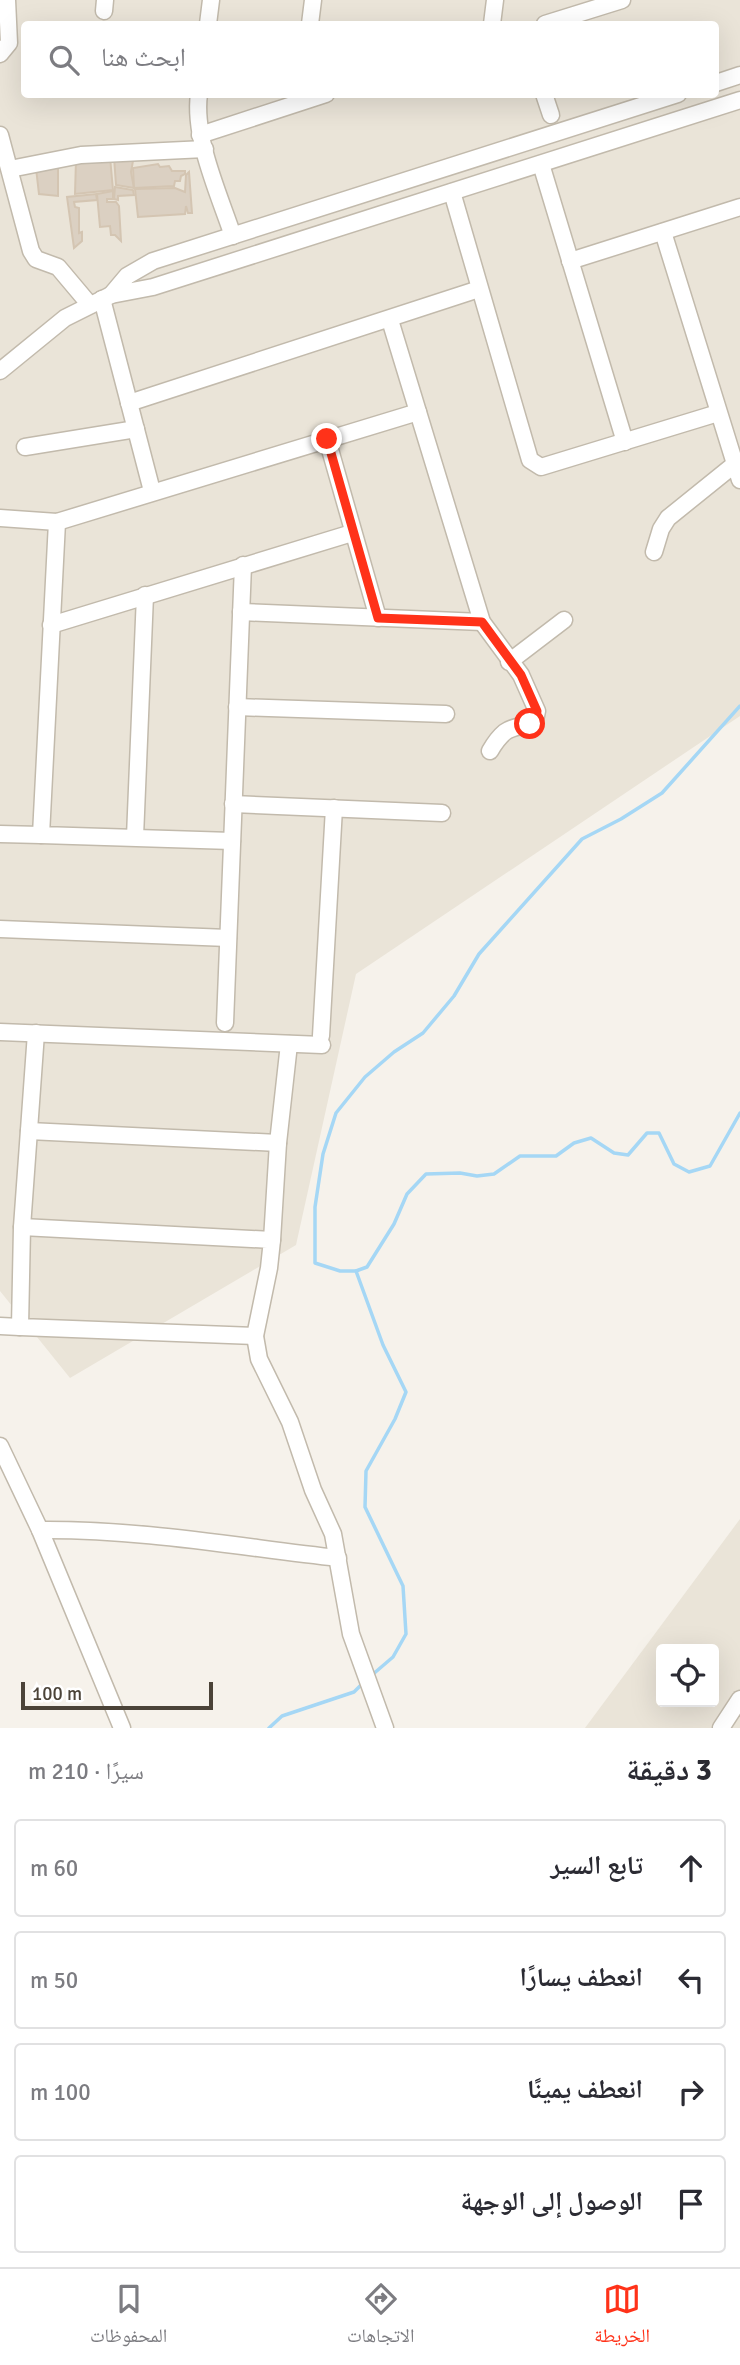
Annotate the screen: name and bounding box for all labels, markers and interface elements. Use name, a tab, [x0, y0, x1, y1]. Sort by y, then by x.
search box	[21, 21, 719, 98]
icon: search	[45, 41, 83, 79]
text: ابحث هنا	[101, 42, 186, 74]
route end	[311, 423, 342, 454]
route start	[514, 708, 545, 739]
map controls	[656, 1644, 719, 1707]
button: locate	[656, 1644, 719, 1707]
scale bar	[21, 1679, 214, 1711]
text: 100 m	[32, 1682, 82, 1706]
text: 3 دقيقة	[626, 1752, 712, 1789]
text: سيرًا · 210 m	[28, 1757, 144, 1786]
icon: ahead	[672, 1849, 710, 1887]
text: تابع السير	[551, 1850, 643, 1882]
text: 60 m	[30, 1854, 78, 1883]
icon: left	[672, 1961, 710, 1999]
text: انعطف يسارًا	[519, 1962, 643, 1994]
text: 50 m	[30, 1966, 78, 1995]
icon: right	[672, 2073, 710, 2111]
text: انعطف يمينًا	[527, 2074, 643, 2106]
text: 100 m	[30, 2078, 91, 2107]
icon: arrive	[672, 2185, 710, 2223]
text: الوصول إلى الوجهة	[461, 2186, 643, 2218]
tab: المحفوظات	[90, 2280, 167, 2354]
tab: الاتجاهات	[347, 2280, 414, 2354]
tab: الخريطة	[594, 2280, 650, 2354]

